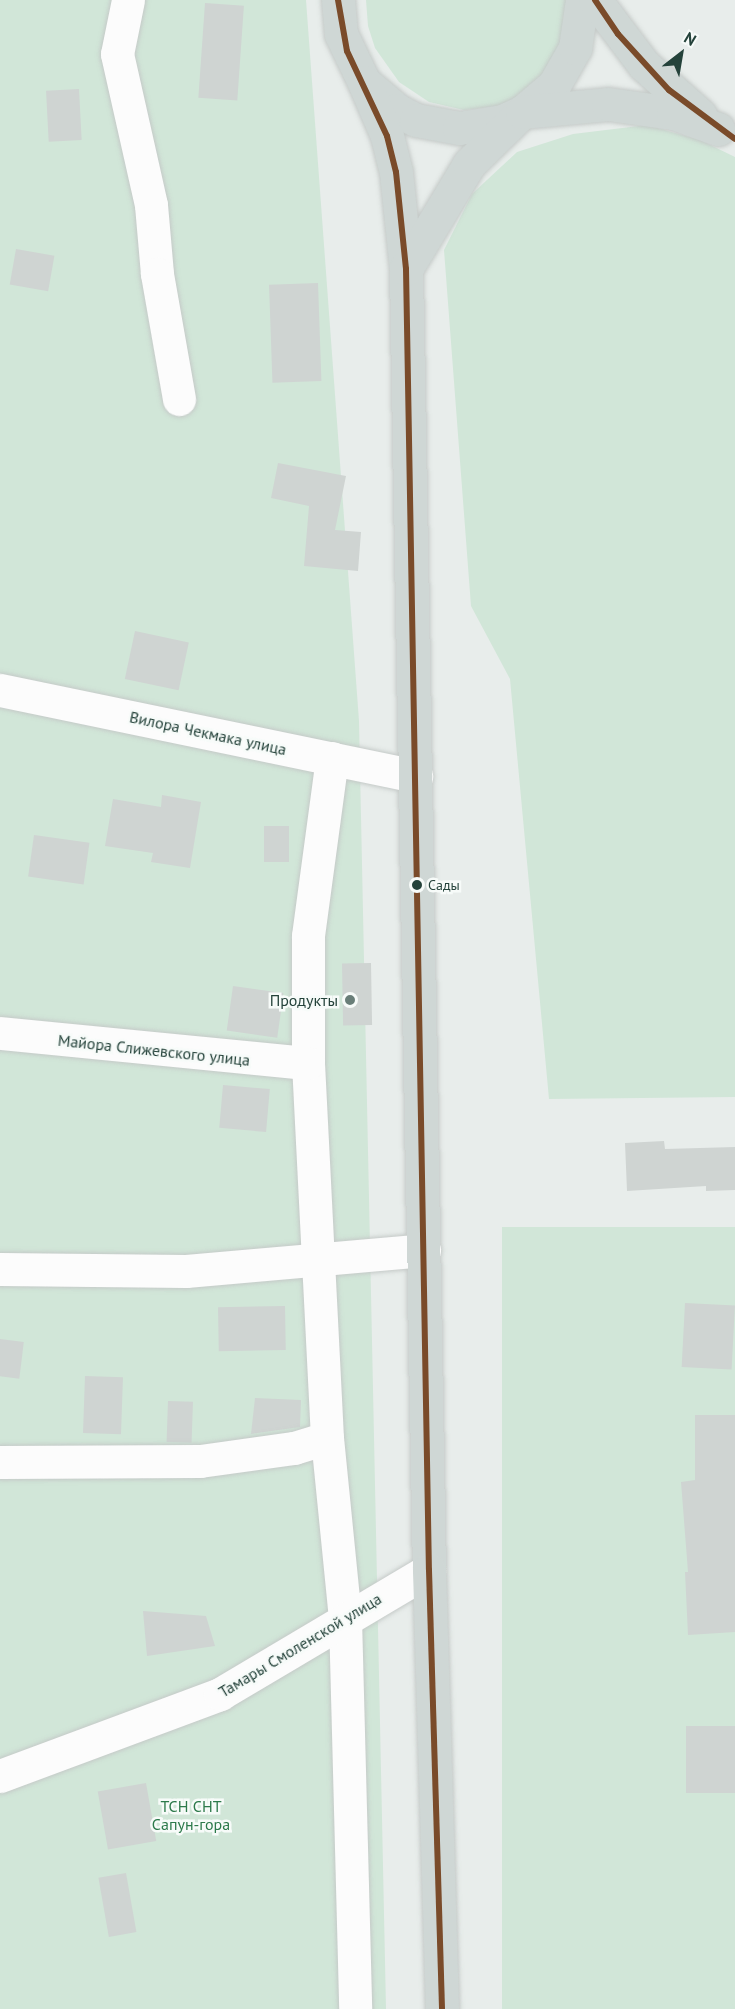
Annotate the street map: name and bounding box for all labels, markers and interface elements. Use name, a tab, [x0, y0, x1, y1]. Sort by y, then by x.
north arrow	[651, 24, 711, 84]
text: N	[681, 27, 700, 50]
street label: Вилора Чекмака улица	[128, 707, 288, 759]
place label: Сады	[428, 877, 460, 893]
marker: Сады	[411, 879, 423, 891]
place label: Продукты	[270, 990, 338, 1010]
marker: Продукты	[343, 993, 357, 1007]
street label: Майора Слижевского улица	[57, 1030, 251, 1070]
street label: Тамары Смоленской улица	[215, 1589, 385, 1701]
park label: ТСН СНТ Сапун-гора	[152, 1796, 230, 1834]

